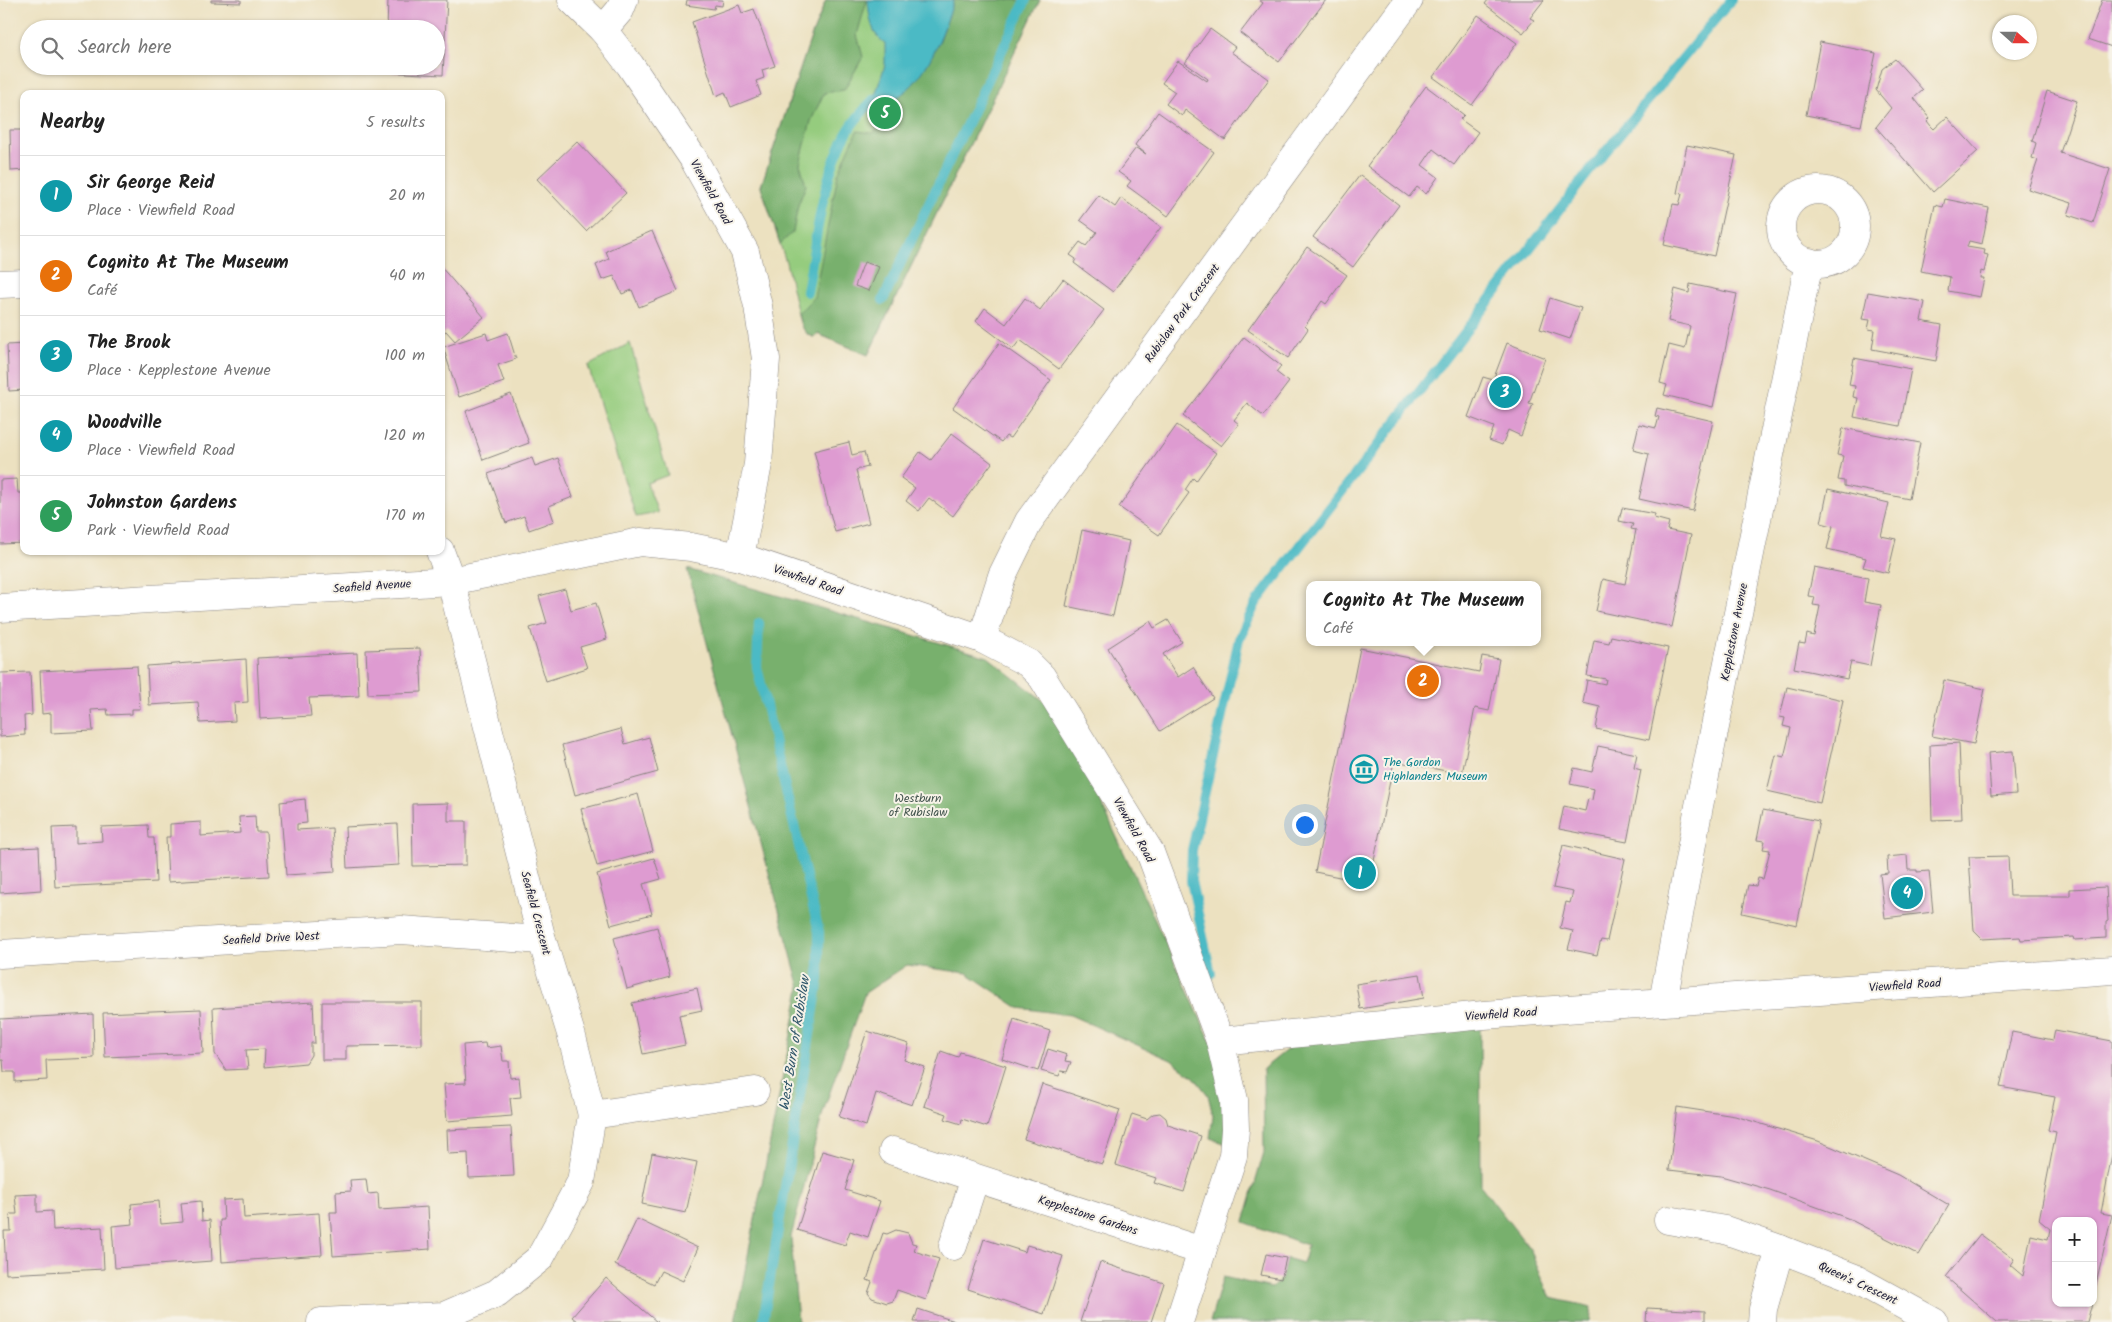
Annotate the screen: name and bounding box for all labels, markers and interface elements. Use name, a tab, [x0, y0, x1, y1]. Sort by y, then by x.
north arrow	[1992, 15, 2037, 60]
search box	[20, 20, 445, 75]
text: Search here	[78, 33, 172, 63]
icon: search	[38, 34, 66, 62]
pin: 5	[869, 94, 901, 132]
text: Nearby	[40, 106, 105, 139]
text: 5 results	[366, 110, 425, 135]
street label: Viewfield Road	[685, 156, 737, 229]
text: Sir George Reid	[87, 168, 214, 198]
text: 1	[54, 183, 58, 208]
text: 20 m	[389, 183, 425, 208]
text: Place · Viewfield Road	[87, 198, 234, 223]
text: Cognito At The Museum	[87, 248, 289, 278]
street label: Rubislaw Park Crescent	[1140, 259, 1225, 367]
text: 2	[51, 263, 61, 288]
text: 40 m	[389, 263, 425, 288]
text: Café	[87, 278, 117, 303]
text: The Brook	[87, 328, 170, 358]
text: 3	[52, 343, 60, 368]
text: 100 m	[385, 343, 425, 368]
text: Place · Kepplestone Avenue	[87, 358, 271, 383]
pin: 3	[1489, 373, 1521, 411]
text: Woodville	[87, 408, 162, 438]
text: 4	[52, 423, 60, 448]
text: 120 m	[384, 423, 425, 448]
text: Place · Viewfield Road	[87, 438, 234, 463]
text: Johnston Gardens	[87, 488, 237, 518]
text: 5	[52, 503, 60, 528]
text: 170 m	[385, 503, 425, 528]
text: Park · Viewfield Road	[87, 518, 229, 543]
street label: Viewfield Road	[771, 560, 846, 602]
street label: Seafield Avenue	[332, 574, 412, 599]
popup	[1306, 581, 1541, 646]
street label: Kepplestone Avenue	[1716, 581, 1753, 683]
text: Cognito At The Museum	[1323, 586, 1524, 616]
text: Café	[1323, 616, 1353, 641]
pin: 2	[1407, 662, 1439, 700]
place label: The Gordon Highlanders Museum	[1383, 753, 1488, 786]
museum icon: The Gordon Highlanders Museum	[1349, 754, 1379, 784]
park label: Westburn of Rubislaw	[889, 789, 948, 822]
street label: Viewfield Road	[1108, 794, 1160, 867]
your location	[1292, 812, 1318, 838]
pin: 1	[1344, 854, 1376, 892]
street label: Seafield Crescent	[515, 869, 556, 958]
pin: 4	[1891, 874, 1923, 912]
street label: Seafield Drive West	[222, 926, 320, 951]
water label: West Burn of Rubislaw	[774, 972, 817, 1112]
street label: Viewfield Road	[1868, 973, 1943, 997]
street label: Viewfield Road	[1464, 1002, 1539, 1026]
street label: Kepplestone Gardens	[1035, 1190, 1140, 1241]
map controls	[2052, 1217, 2097, 1307]
button: +	[2052, 1217, 2097, 1262]
street label: Queen's Crescent	[1815, 1257, 1901, 1310]
button: −	[2052, 1262, 2097, 1307]

